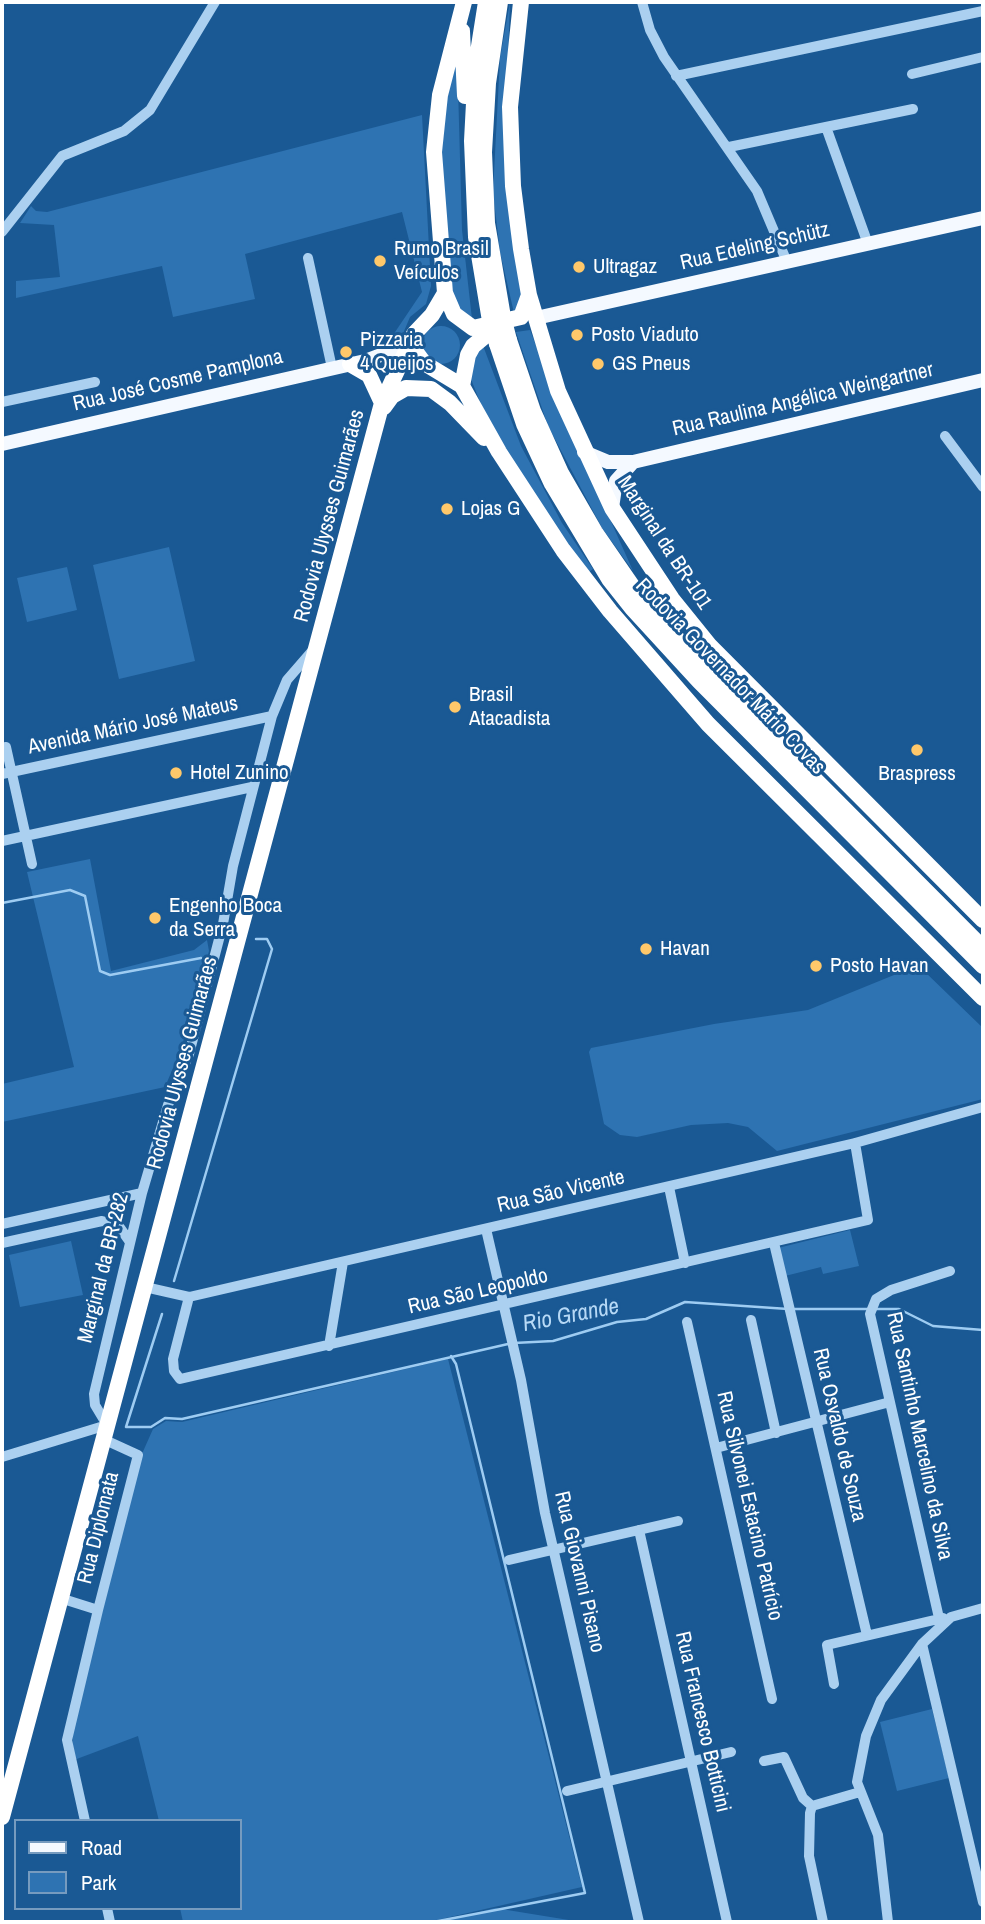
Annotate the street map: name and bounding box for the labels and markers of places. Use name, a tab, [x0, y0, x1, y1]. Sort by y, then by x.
place label: Rumo Brasil Veículos	[394, 236, 489, 286]
marker: Rumo Brasil Veículos	[372, 253, 388, 269]
place label: Ultragaz	[593, 254, 657, 280]
marker: Ultragaz	[571, 259, 587, 275]
place label: Posto Viaduto	[591, 322, 699, 348]
place label: Pizzaria 4 Queijos	[360, 327, 434, 377]
marker: Posto Viaduto	[569, 327, 585, 343]
marker: Pizzaria 4 Queijos	[338, 344, 354, 360]
place label: GS Pneus	[612, 351, 690, 377]
marker: GS Pneus	[590, 356, 606, 372]
place label: Lojas G	[461, 496, 520, 522]
marker: Lojas G	[439, 501, 455, 517]
place label: Brasil Atacadista	[469, 682, 550, 732]
marker: Brasil Atacadista	[447, 699, 463, 715]
marker: Braspress	[909, 742, 925, 758]
place label: Hotel Zunino	[190, 760, 289, 786]
place label: Braspress	[878, 761, 956, 787]
marker: Hotel Zunino	[168, 765, 184, 781]
place label: Engenho Boca da Serra	[169, 893, 282, 943]
marker: Engenho Boca da Serra	[147, 910, 163, 926]
place label: Havan	[660, 936, 710, 962]
marker: Havan	[638, 941, 654, 957]
place label: Posto Havan	[830, 953, 929, 979]
marker: Posto Havan	[808, 958, 824, 974]

